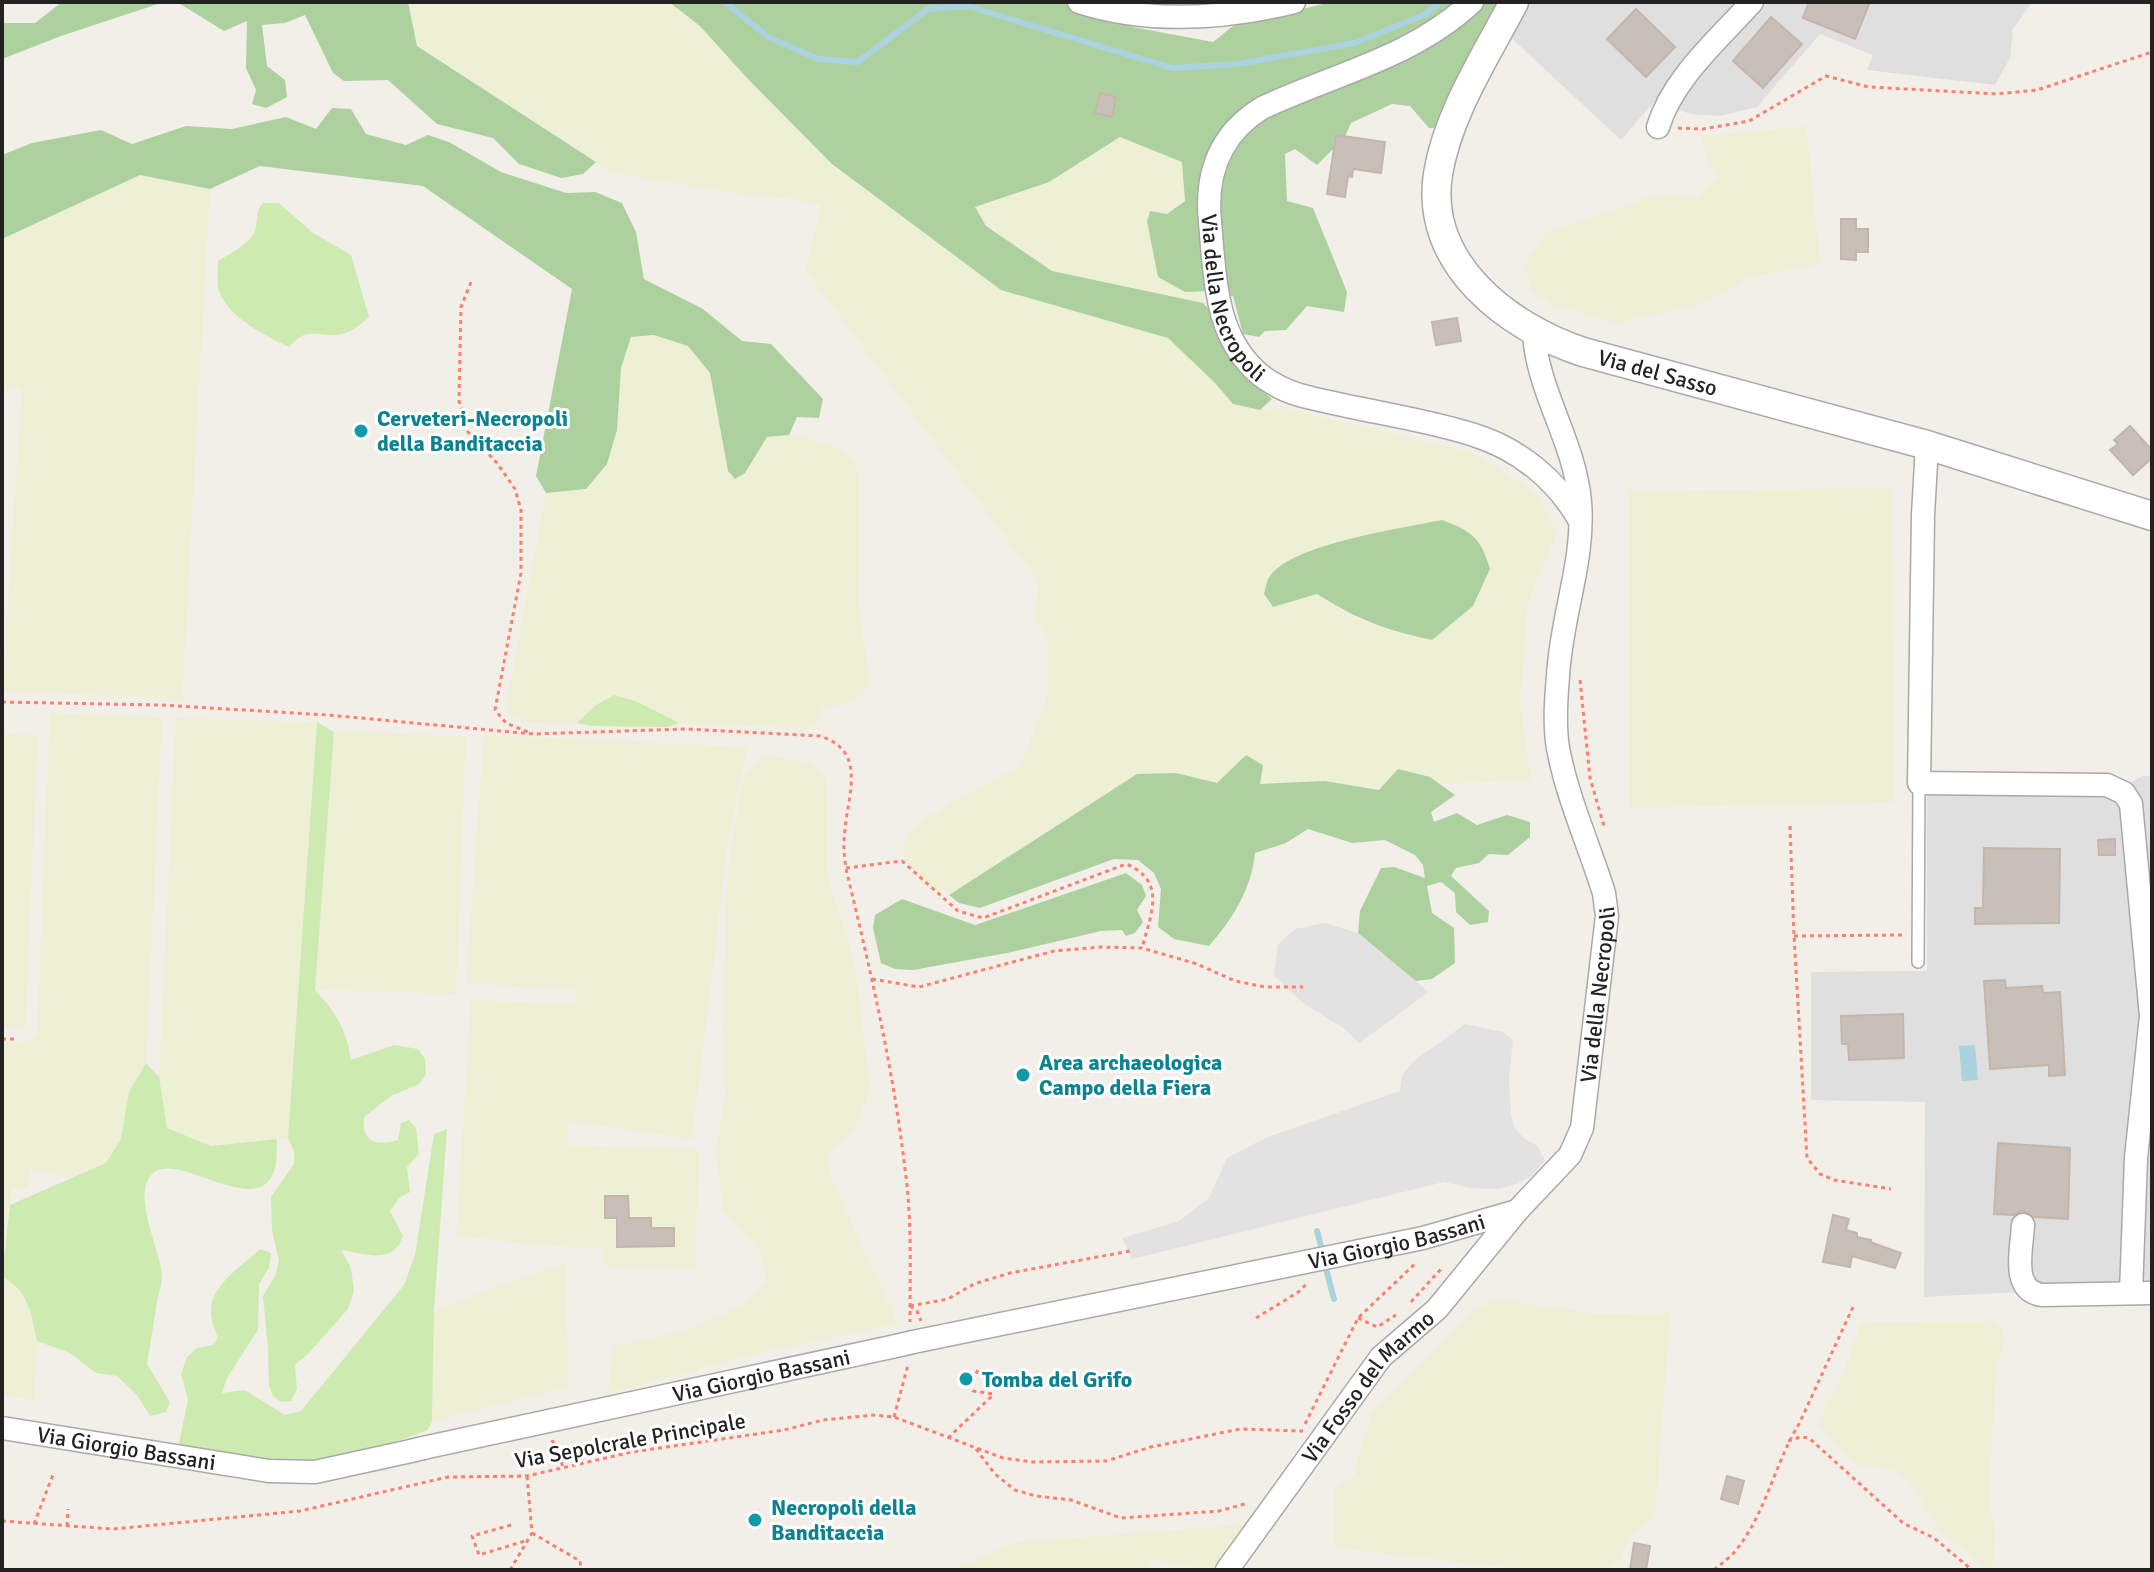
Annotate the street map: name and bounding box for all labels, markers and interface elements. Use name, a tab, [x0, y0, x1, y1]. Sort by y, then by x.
street label: Via della Necropoli	[1195, 213, 1271, 388]
street label: Via del Sasso	[1595, 344, 1720, 402]
place label: Cerveteri-Necropoli della Banditaccia	[377, 405, 568, 457]
marker: Cerveteri-Necropoli della Banditaccia	[352, 422, 370, 440]
street label: Via della Necropoli	[1574, 905, 1621, 1084]
place label: Area archaeologica Campo della Fiera	[1039, 1049, 1222, 1101]
marker: Area archaeologica Campo della Fiera	[1014, 1066, 1032, 1084]
street label: Via Giorgio Bassani	[1306, 1208, 1488, 1275]
street label: Via Fosso del Marmo	[1296, 1305, 1440, 1468]
street label: Via Giorgio Bassani	[670, 1343, 853, 1408]
place label: Tomba del Grifo	[982, 1366, 1132, 1393]
marker: Tomba del Grifo	[957, 1370, 975, 1388]
street label: Via Sepolcrale Principale	[513, 1407, 748, 1474]
street label: Via Giorgio Bassani	[35, 1421, 218, 1476]
place label: Necropoli della Banditaccia	[771, 1494, 917, 1546]
marker: Necropoli della Banditaccia	[746, 1511, 764, 1529]

